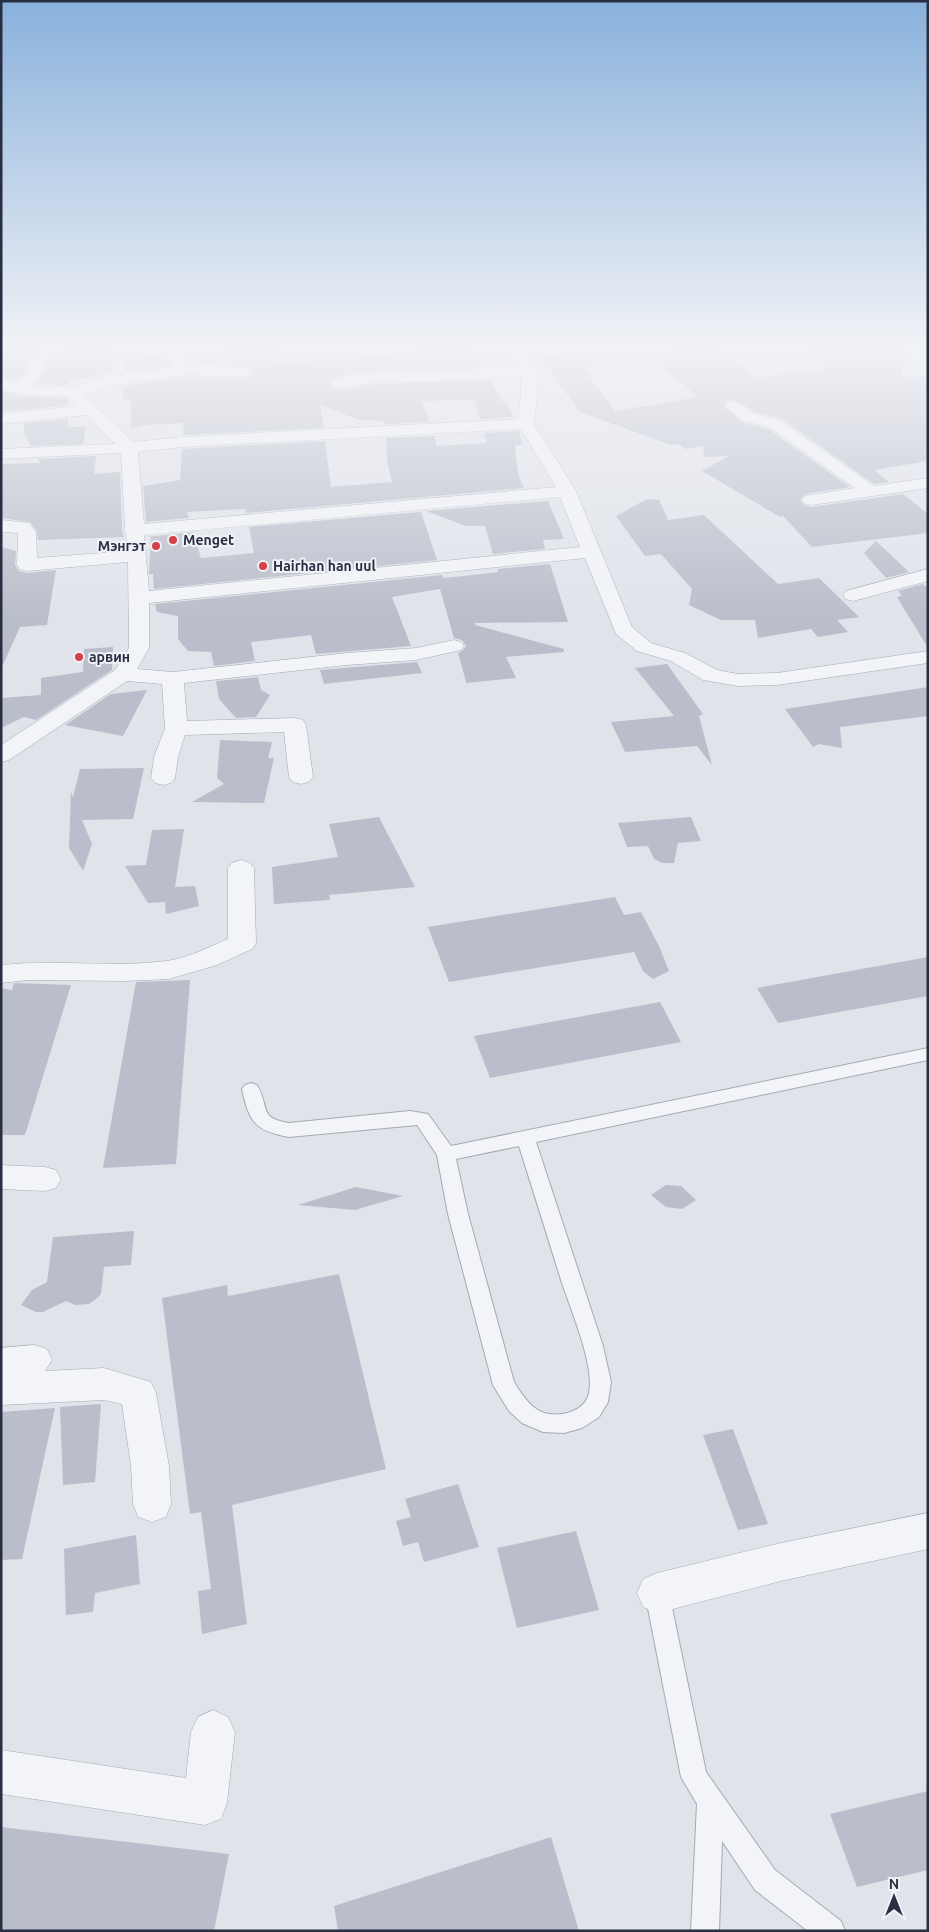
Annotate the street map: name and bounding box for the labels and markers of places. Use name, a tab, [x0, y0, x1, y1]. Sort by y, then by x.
place label: Menget	[183, 532, 234, 548]
marker: Menget	[167, 534, 179, 546]
place label: Мэнгэт	[98, 538, 146, 554]
marker: Мэнгэт	[150, 540, 162, 552]
place label: Hairhan han uul	[273, 558, 376, 574]
marker: Hairhan han uul	[257, 560, 269, 572]
place label: арвин	[89, 649, 130, 665]
marker: арвин	[73, 651, 85, 663]

